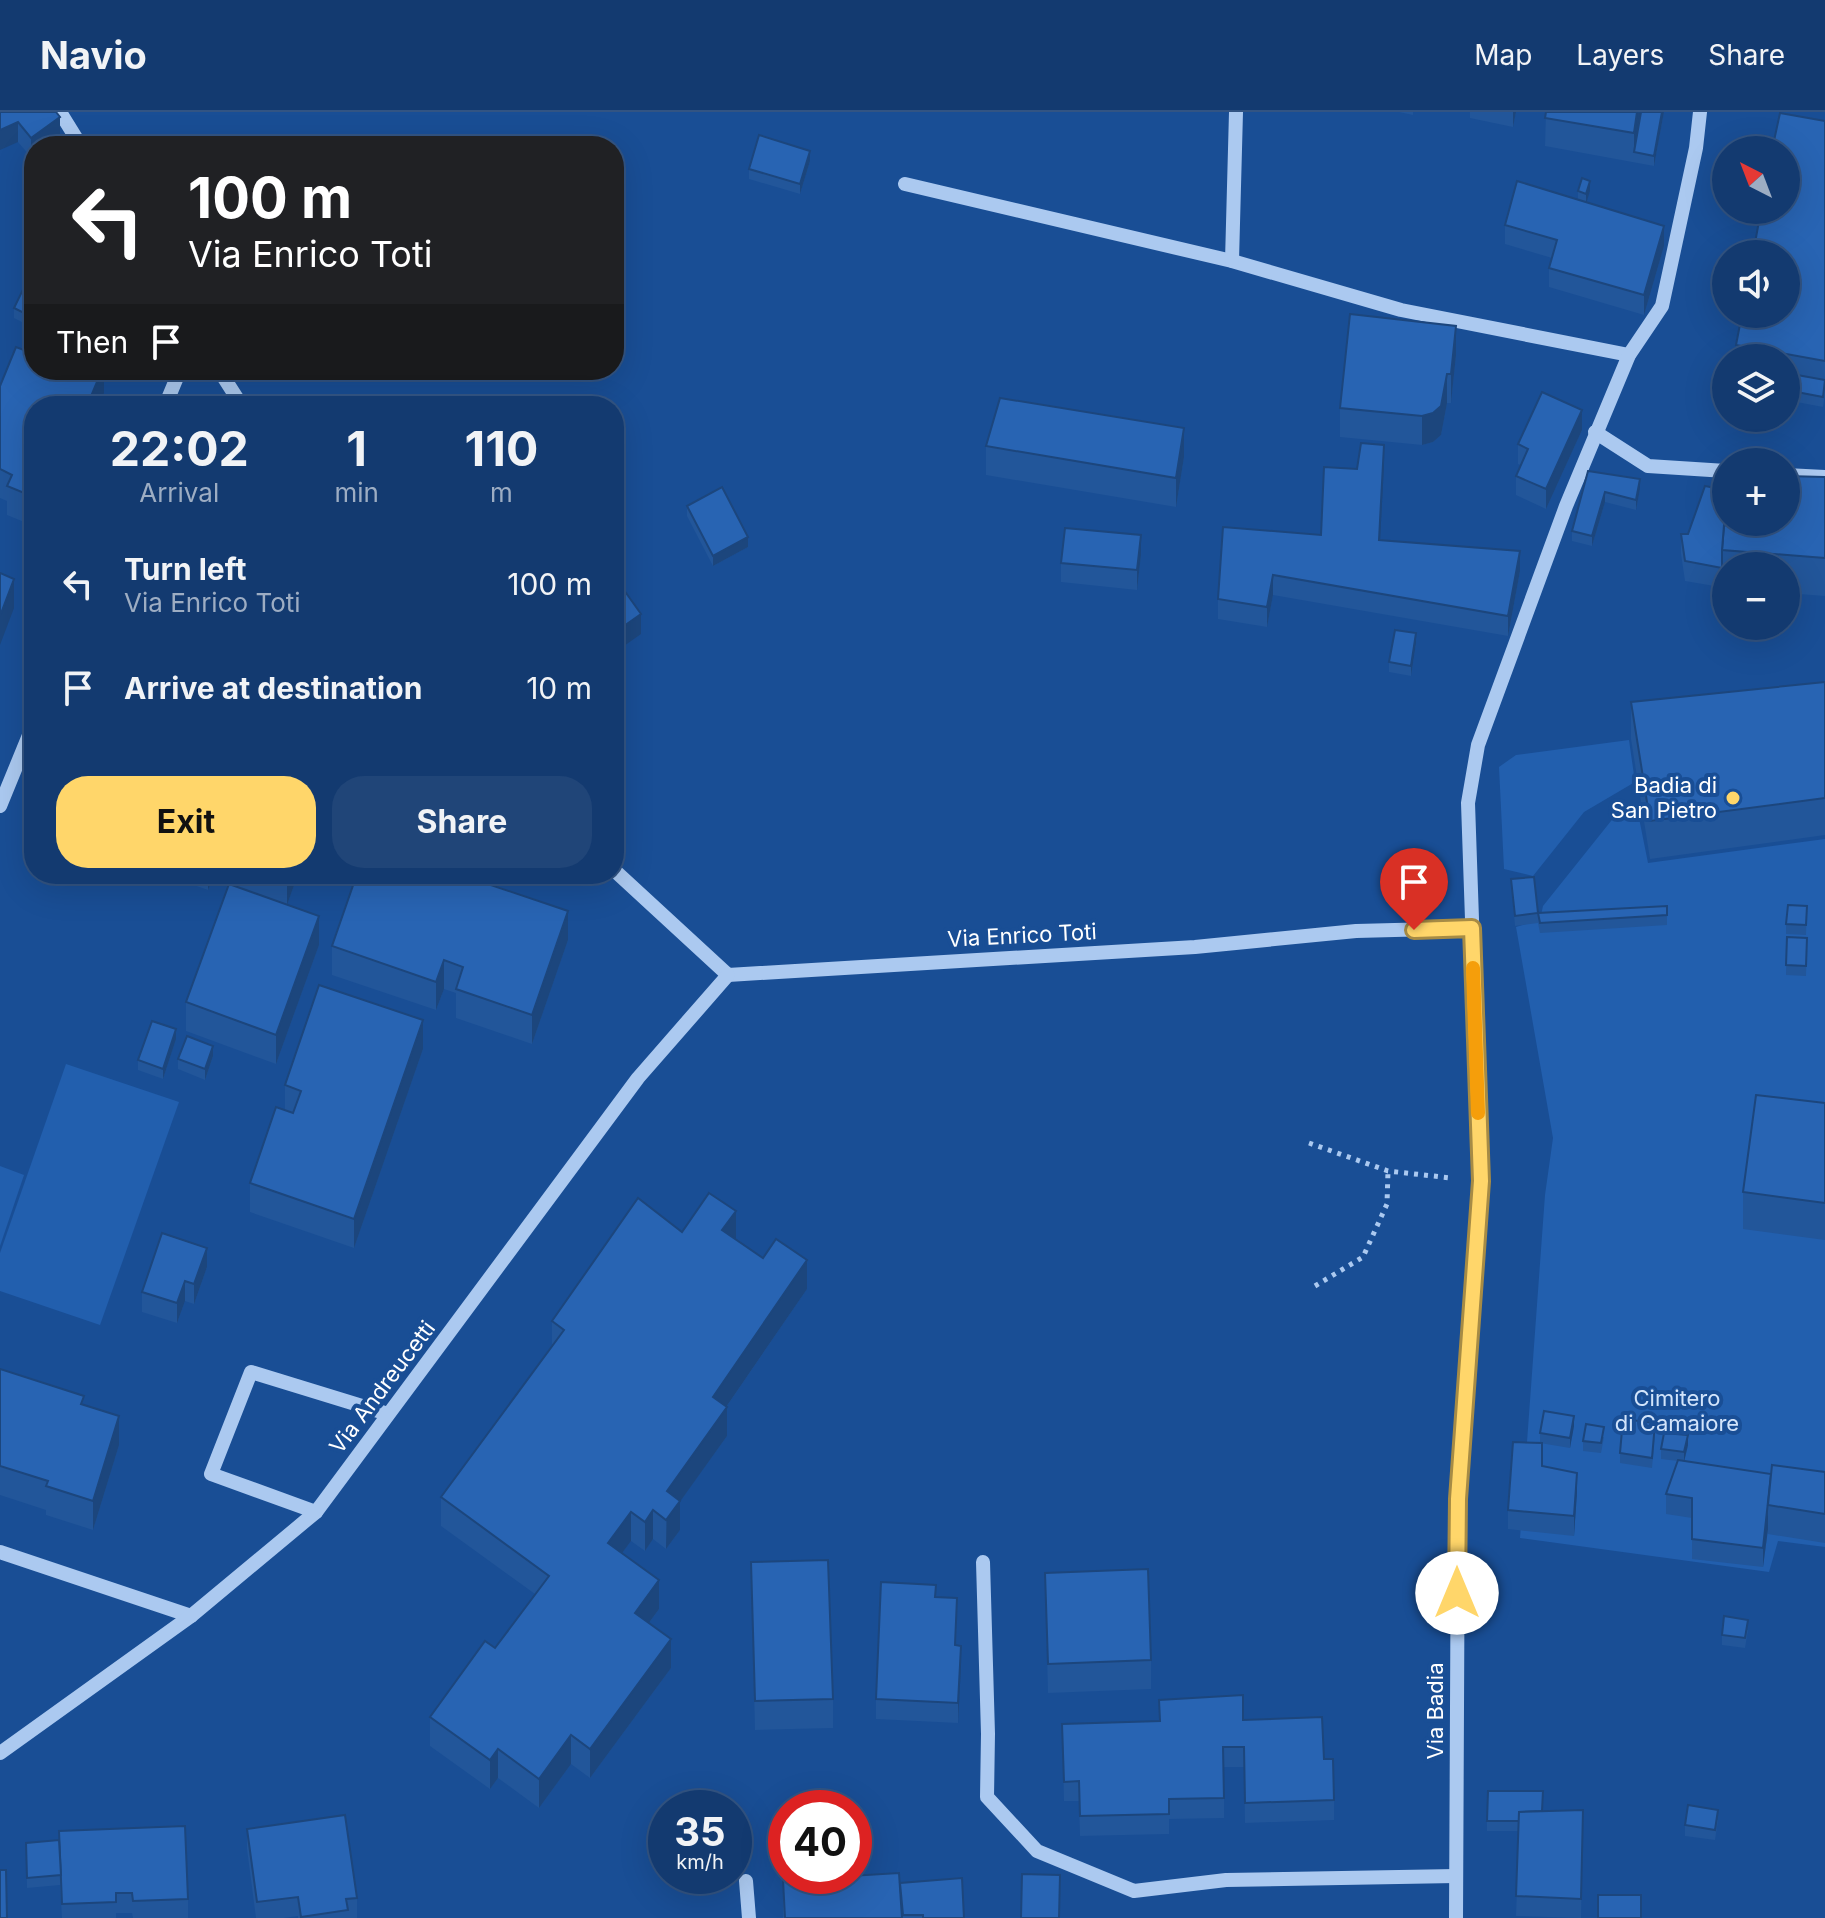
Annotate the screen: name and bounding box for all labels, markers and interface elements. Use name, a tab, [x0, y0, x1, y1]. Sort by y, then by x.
text: Navio	[40, 32, 147, 78]
text: Map	[1474, 38, 1532, 72]
text: Layers	[1576, 38, 1664, 72]
text: Share	[1708, 38, 1785, 72]
north arrow	[1712, 136, 1800, 224]
map controls	[1712, 136, 1800, 640]
text: 100 m	[188, 164, 352, 232]
icon: left	[56, 168, 160, 272]
text: Via Enrico Toti	[188, 232, 432, 276]
button: sound	[1712, 240, 1800, 328]
icon: arrive	[144, 320, 188, 364]
text: Then	[56, 324, 128, 360]
button: layers	[1712, 344, 1800, 432]
text: 22:02	[110, 419, 249, 478]
text: 1	[346, 419, 367, 478]
text: 110	[465, 419, 538, 478]
button: +	[1712, 448, 1800, 536]
text: Arrival	[139, 477, 219, 508]
text: min	[334, 477, 379, 508]
text: m	[490, 477, 513, 508]
text: Turn left	[124, 551, 246, 587]
button: −	[1712, 552, 1800, 640]
icon: left	[56, 562, 100, 606]
text: 100 m	[507, 566, 592, 602]
text: Via Enrico Toti	[124, 587, 301, 618]
icon: arrive	[56, 666, 100, 710]
text: Arrive at destination	[124, 670, 422, 706]
text: 10 m	[526, 670, 592, 706]
place label: Badia di San Pietro	[1611, 772, 1717, 823]
button: Exit	[56, 776, 316, 868]
button: Share	[332, 776, 592, 868]
marker: Badia di San Pietro	[1724, 789, 1742, 807]
pin	[1380, 848, 1448, 930]
icon: arrive	[1392, 860, 1436, 904]
street label: Via Enrico Toti	[947, 918, 1097, 952]
street label: Via Andreucetti	[324, 1316, 440, 1458]
park label: Cimitero di Camaiore	[1615, 1385, 1739, 1436]
position arrow	[1415, 1551, 1499, 1635]
street label: Via Badia	[1422, 1663, 1448, 1759]
speed limit sign: 40	[768, 1790, 872, 1894]
text: 35	[674, 1807, 726, 1856]
text: km/h	[676, 1850, 724, 1874]

